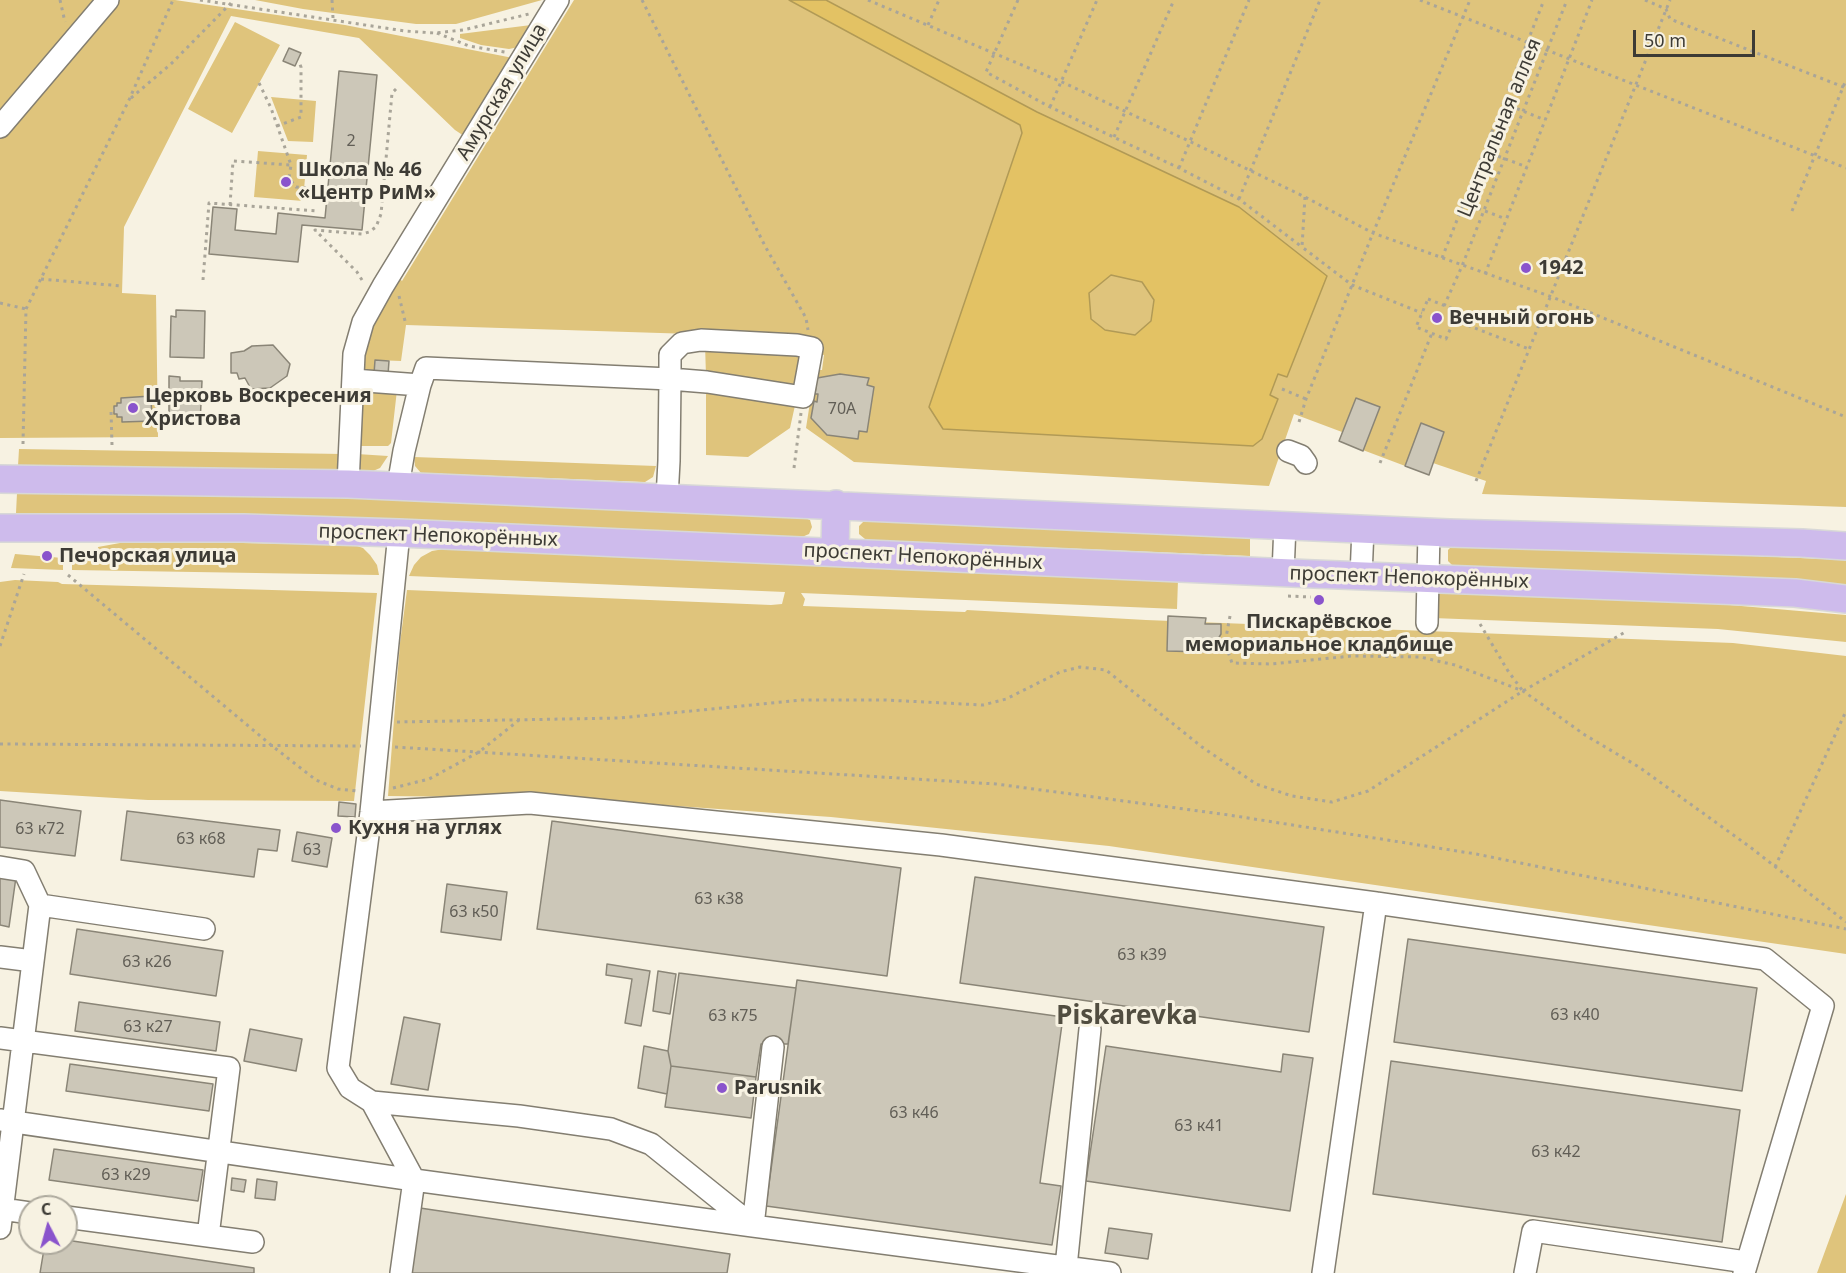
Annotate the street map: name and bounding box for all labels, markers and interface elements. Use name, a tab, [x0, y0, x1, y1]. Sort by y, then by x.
scale bar	[1636, 18, 1758, 56]
street label: Амурская улица	[452, 19, 552, 165]
text: 50 m	[1644, 28, 1686, 52]
street label: Центральная аллея	[1453, 35, 1547, 221]
house number: 2	[346, 131, 356, 151]
place label: Школа № 46 «Центр РиМ»	[298, 158, 436, 205]
marker: Школа № 46 «Центр РиМ»	[279, 175, 293, 189]
place label: 1942	[1538, 256, 1584, 280]
marker: 1942	[1519, 261, 1533, 275]
place label: Вечный огонь	[1449, 306, 1594, 330]
marker: Вечный огонь	[1430, 311, 1444, 325]
place label: Церковь Воскресения Христова	[145, 384, 372, 431]
house number: 70А	[828, 399, 856, 419]
marker: Церковь Воскресения Христова	[126, 401, 140, 415]
street label: проспект Непокорённых	[318, 520, 558, 552]
street label: проспект Непокорённых	[803, 539, 1043, 575]
place label: Печорская улица	[59, 544, 236, 568]
marker: Печорская улица	[40, 549, 54, 563]
street label: проспект Непокорённых	[1289, 562, 1529, 594]
marker: Пискарёвское мемориальное кладбище	[1312, 593, 1326, 607]
place label: Пискарёвское мемориальное кладбище	[1185, 610, 1453, 657]
place label: Кухня на углях	[348, 816, 502, 840]
house number: 63 к72	[15, 819, 65, 839]
marker: Кухня на углях	[329, 821, 343, 835]
house number: 63 к68	[176, 829, 226, 849]
house number: 63	[303, 840, 321, 860]
house number: 63 к38	[694, 889, 744, 909]
house number: 63 к50	[449, 902, 499, 922]
house number: 63 к39	[1117, 945, 1167, 965]
house number: 63 к26	[122, 952, 172, 972]
district label: Piskarevka	[1056, 1001, 1198, 1033]
house number: 63 к40	[1550, 1005, 1600, 1025]
house number: 63 к75	[708, 1006, 758, 1026]
house number: 63 к27	[123, 1017, 173, 1037]
place label: Parusnik	[734, 1076, 822, 1100]
marker: Parusnik	[715, 1081, 729, 1095]
house number: 63 к46	[889, 1103, 939, 1123]
house number: 63 к41	[1174, 1116, 1224, 1136]
house number: 63 к42	[1531, 1142, 1581, 1162]
house number: 63 к29	[101, 1165, 151, 1185]
north arrow	[18, 1195, 78, 1255]
text: С	[40, 1198, 53, 1221]

